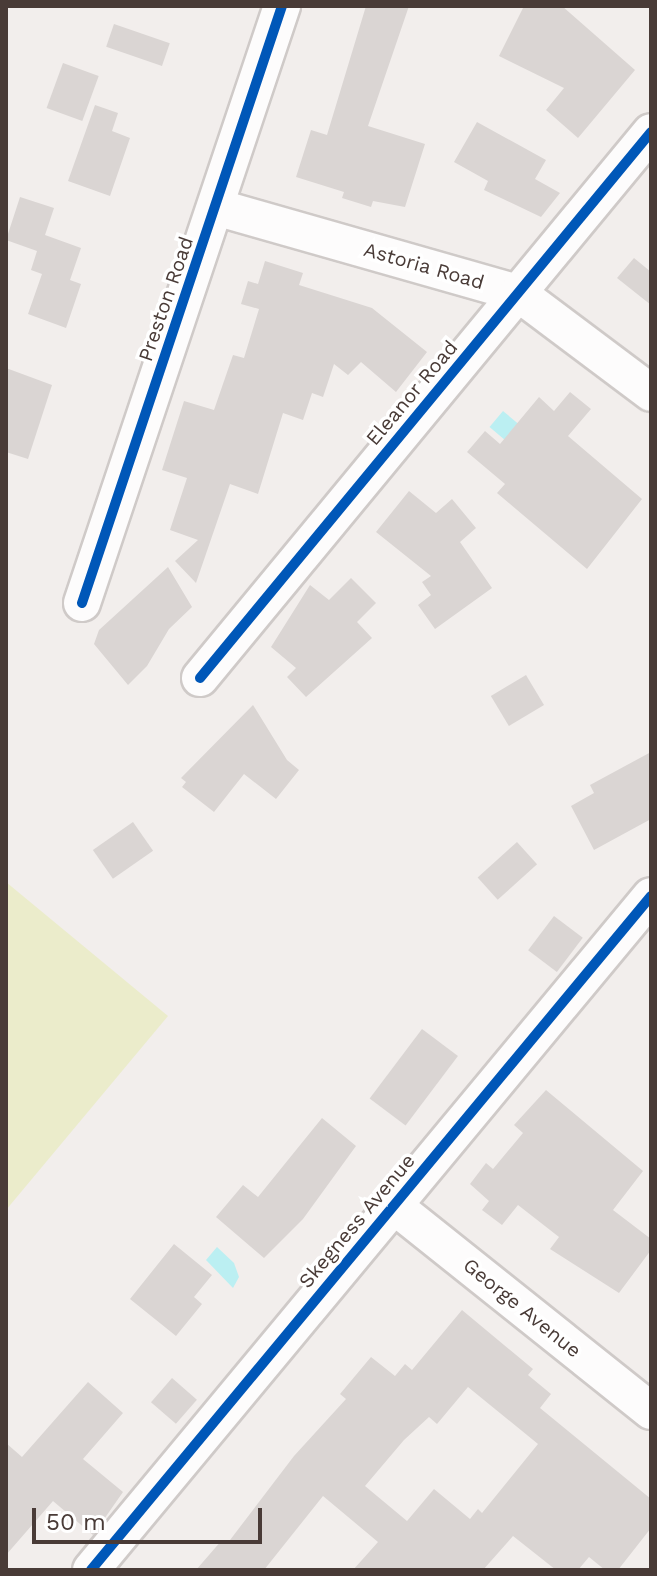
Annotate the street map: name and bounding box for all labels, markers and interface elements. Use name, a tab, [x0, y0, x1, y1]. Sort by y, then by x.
street label: Preston Road	[133, 233, 199, 365]
street label: Astoria Road	[361, 237, 487, 295]
street label: Eleanor Road	[361, 336, 463, 450]
street label: Skegness Avenue	[294, 1149, 420, 1293]
street label: George Avenue	[458, 1253, 586, 1363]
scale bar	[36, 1492, 266, 1542]
text: 50 m	[46, 1508, 106, 1536]

